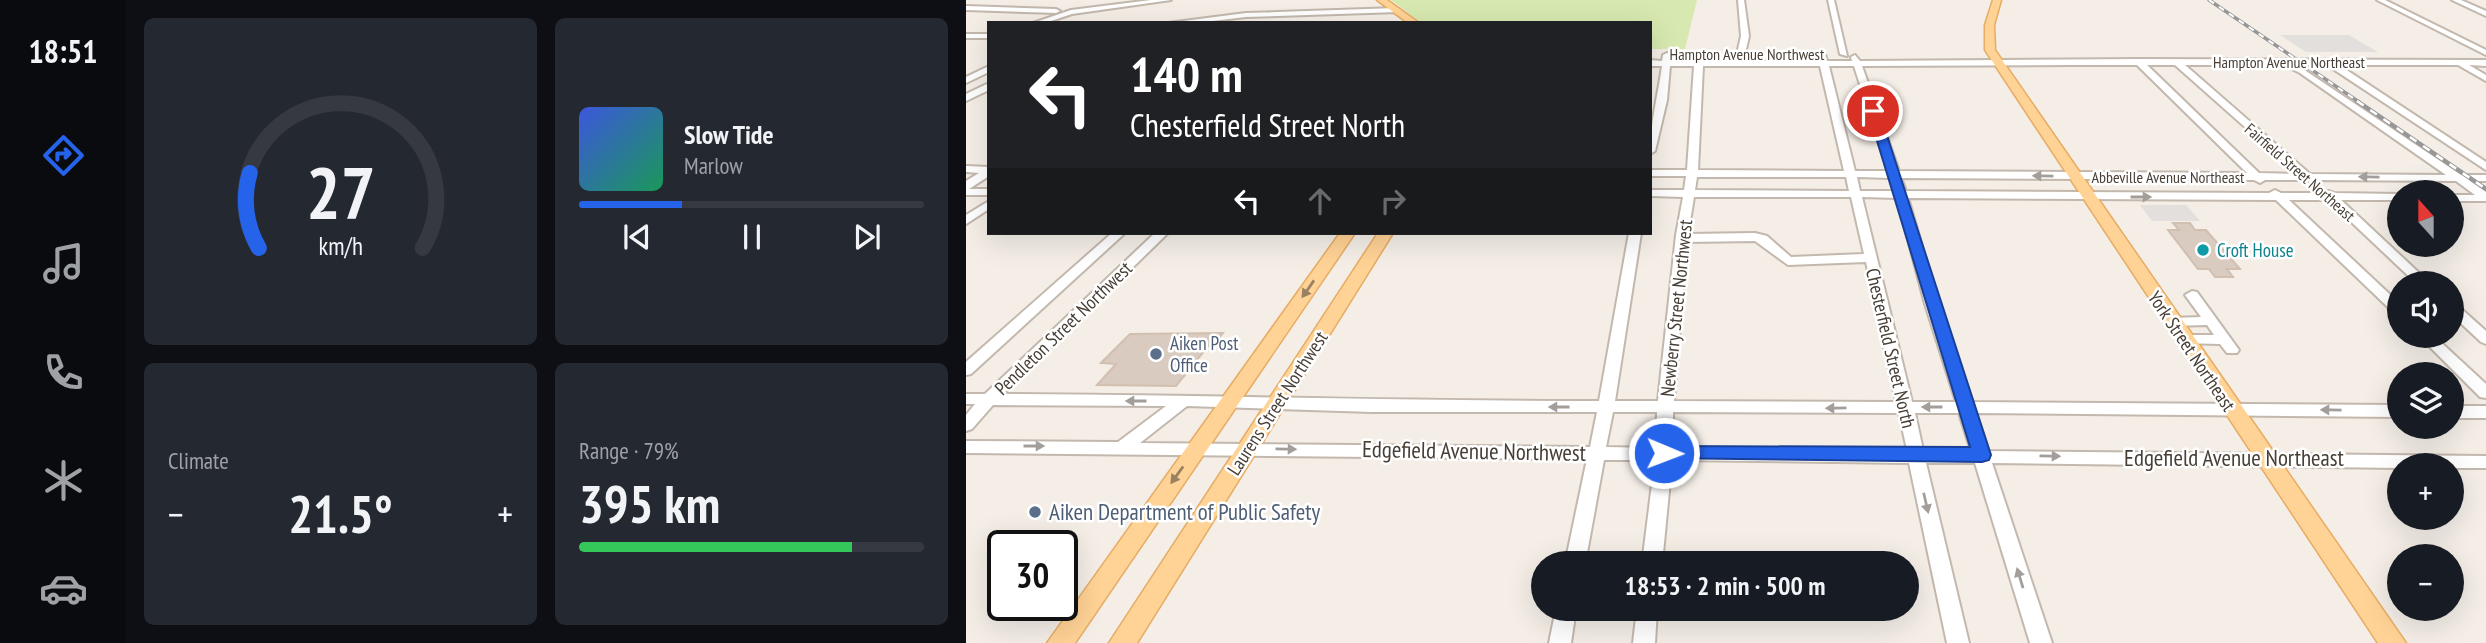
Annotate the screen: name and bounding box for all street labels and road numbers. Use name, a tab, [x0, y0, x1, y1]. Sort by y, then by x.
street label: Hampton Avenue Northwest	[1670, 44, 1825, 64]
street label: Hampton Avenue Northeast	[2213, 52, 2366, 72]
street label: Fairfield Street Northeast	[2241, 119, 2360, 226]
street label: Abbeville Avenue Northeast	[2092, 167, 2245, 187]
street label: Newberry Street Northwest	[1655, 218, 1697, 398]
street label: Pendleton Street Northwest	[989, 256, 1137, 400]
street label: Chesterfield Street North	[1861, 266, 1921, 430]
street label: York Street Northeast	[2143, 286, 2241, 416]
street label: Laurens Street Northwest	[1221, 326, 1333, 480]
street label: Edgefield Avenue Northwest	[1362, 434, 1587, 467]
street label: Edgefield Avenue Northeast	[2124, 443, 2345, 472]

